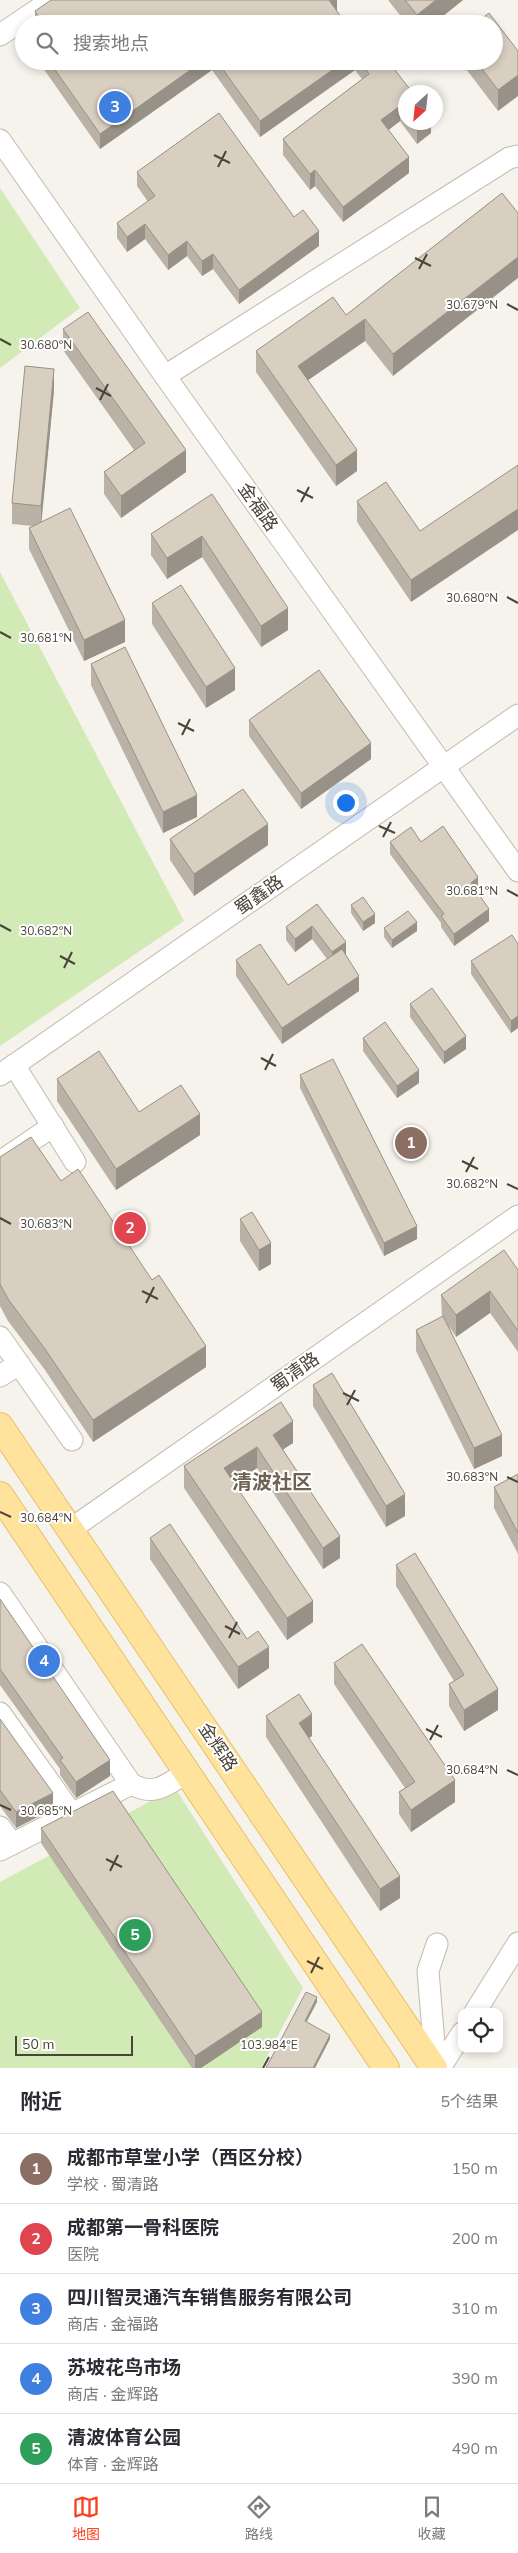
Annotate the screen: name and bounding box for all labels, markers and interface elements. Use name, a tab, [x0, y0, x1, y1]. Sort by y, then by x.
search box	[15, 15, 503, 70]
icon: search	[33, 29, 61, 57]
text: 搜索地点	[73, 31, 149, 57]
north arrow	[398, 85, 443, 130]
pin: 3	[99, 88, 131, 126]
text: 30.679°N	[446, 297, 498, 313]
text: 30.680°N	[20, 337, 72, 353]
street label: 金福路	[233, 478, 283, 536]
text: 30.680°N	[446, 590, 498, 606]
text: 30.681°N	[20, 630, 72, 646]
your location	[333, 790, 359, 816]
street label: 蜀鑫路	[230, 870, 288, 920]
text: 30.681°N	[446, 883, 498, 899]
text: 30.682°N	[20, 923, 72, 939]
pin: 1	[395, 1124, 427, 1162]
text: 30.682°N	[446, 1176, 498, 1192]
pin: 2	[114, 1209, 146, 1247]
text: 30.683°N	[20, 1216, 72, 1232]
street label: 蜀清路	[266, 1347, 324, 1397]
district label: 清波社区	[232, 1469, 312, 1496]
text: 30.683°N	[446, 1469, 498, 1485]
text: 30.684°N	[20, 1510, 72, 1526]
pin: 4	[28, 1642, 60, 1680]
street label: 金辉路	[193, 1718, 243, 1776]
text: 30.684°N	[446, 1762, 498, 1778]
text: 30.685°N	[20, 1803, 72, 1819]
pin: 5	[119, 1916, 151, 1954]
map controls	[458, 2008, 503, 2053]
button: locate	[458, 2008, 503, 2053]
scale bar	[15, 2033, 132, 2056]
text: 50 m	[22, 2035, 54, 2054]
text: 103.984°E	[240, 2037, 298, 2053]
text: 附近	[20, 2088, 62, 2116]
text: 5个结果	[440, 2091, 498, 2113]
text: 成都市草堂小学（西区分校）	[67, 2145, 314, 2171]
text: 1	[31, 2158, 41, 2180]
text: 150 m	[451, 2158, 498, 2180]
text: 学校 · 蜀清路	[67, 2174, 159, 2196]
text: 成都第一骨科医院	[67, 2215, 219, 2241]
text: 2	[31, 2228, 41, 2250]
text: 200 m	[451, 2228, 498, 2250]
text: 医院	[67, 2244, 99, 2266]
text: 四川智灵通汽车销售服务有限公司	[67, 2285, 352, 2311]
text: 3	[31, 2298, 41, 2320]
text: 310 m	[451, 2298, 498, 2320]
text: 商店 · 金福路	[67, 2314, 159, 2336]
text: 苏坡花鸟市场	[67, 2355, 181, 2381]
text: 4	[31, 2368, 41, 2390]
text: 390 m	[451, 2368, 498, 2390]
text: 商店 · 金辉路	[67, 2384, 159, 2406]
text: 清波体育公园	[67, 2425, 181, 2451]
text: 5	[31, 2438, 41, 2460]
text: 490 m	[451, 2438, 498, 2460]
text: 体育 · 金辉路	[67, 2454, 159, 2476]
tab: 地图	[72, 2493, 100, 2544]
tab: 路线	[245, 2493, 273, 2544]
tab: 收藏	[418, 2493, 446, 2544]

